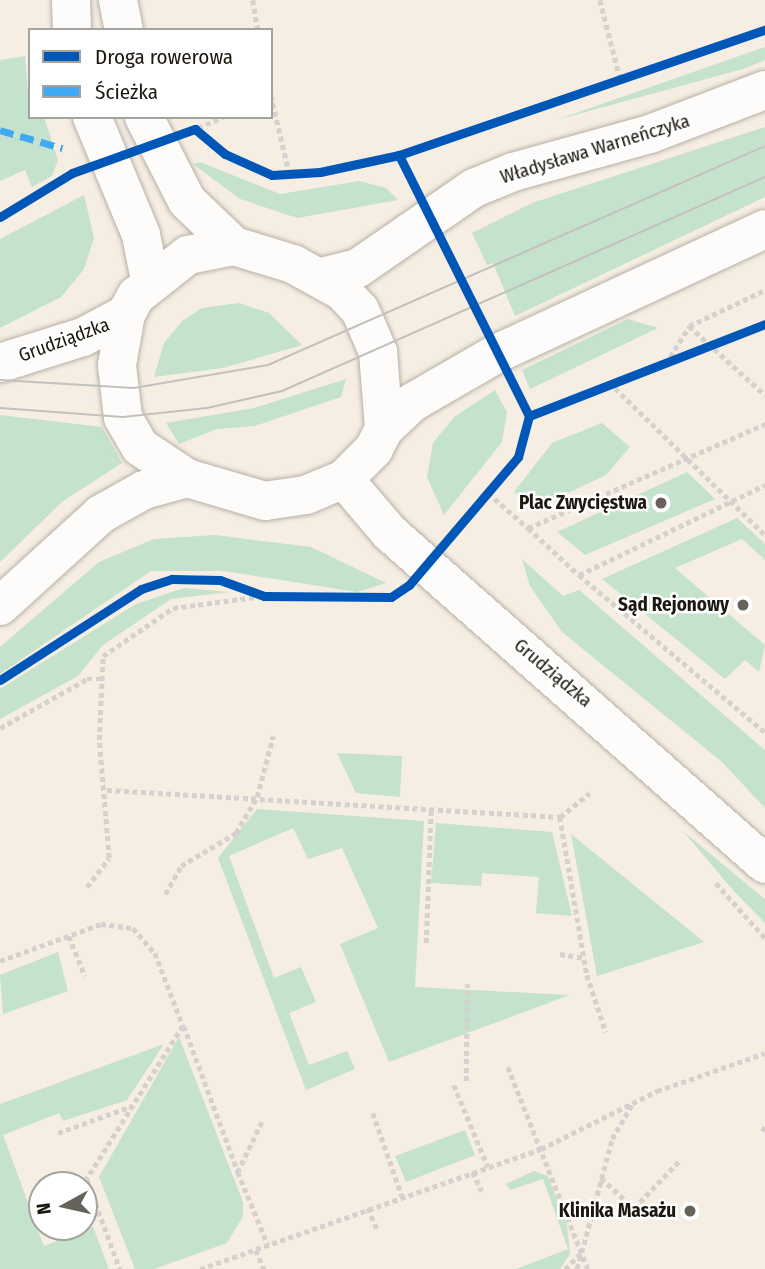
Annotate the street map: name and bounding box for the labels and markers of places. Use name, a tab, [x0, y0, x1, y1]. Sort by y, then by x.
place label: Plac Zwycięstwa	[519, 492, 647, 514]
marker: Plac Zwycięstwa	[653, 495, 669, 511]
place label: Sąd Rejonowy	[618, 594, 729, 616]
marker: Sąd Rejonowy	[735, 597, 751, 613]
place label: Klinika Masażu	[559, 1200, 676, 1222]
marker: Klinika Masażu	[682, 1203, 698, 1219]

